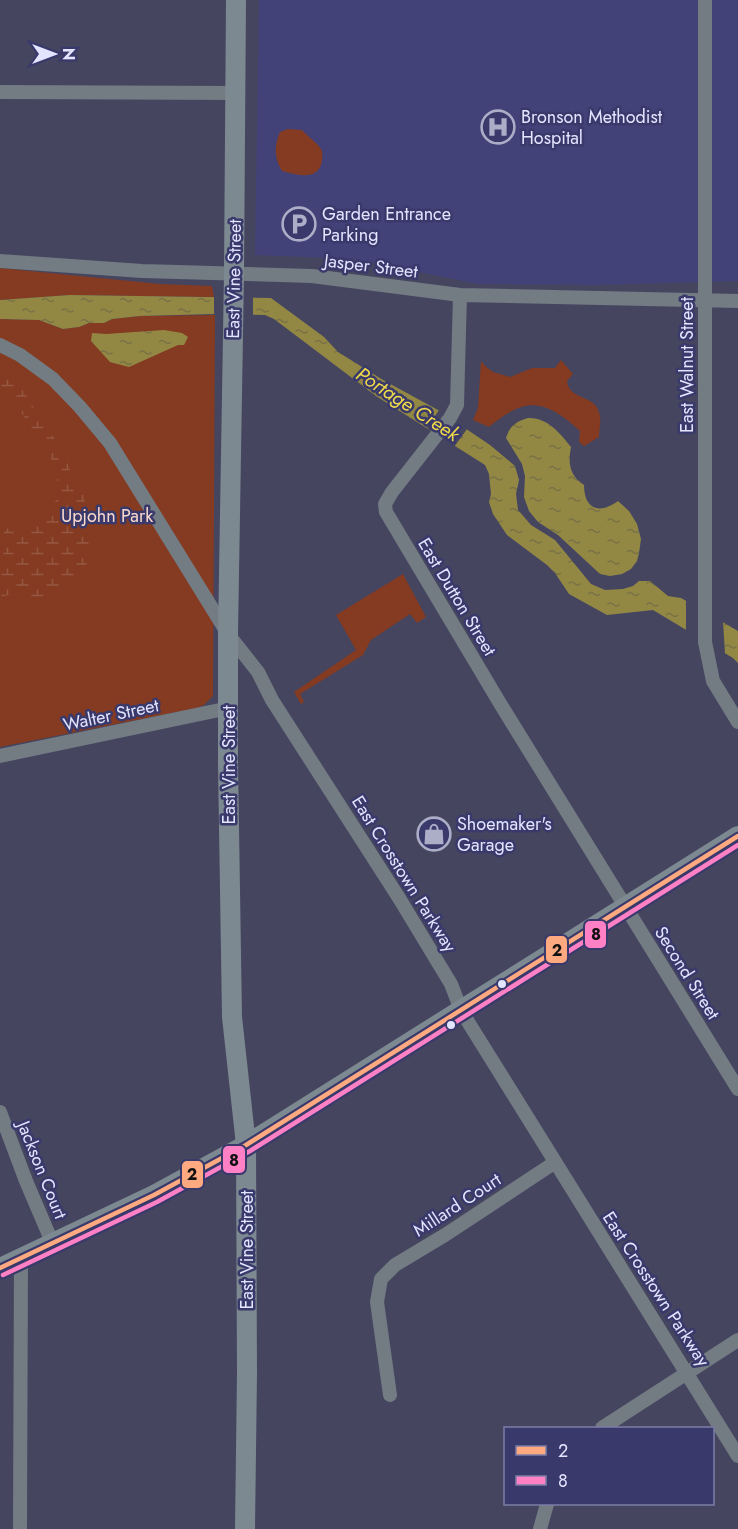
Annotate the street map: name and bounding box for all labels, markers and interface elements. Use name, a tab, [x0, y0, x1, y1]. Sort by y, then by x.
north arrow	[24, 24, 84, 84]
text: N	[57, 48, 80, 60]
place label: Bronson Methodist Hospital	[521, 104, 663, 151]
hospital icon: Bronson Methodist Hospital	[480, 109, 516, 145]
place label: Garden Entrance Parking	[322, 201, 451, 248]
parking icon: Garden Entrance Parking	[281, 206, 317, 242]
street label: East Vine Street	[220, 219, 248, 339]
street label: Jasper Street	[321, 247, 420, 285]
street label: East Walnut Street	[674, 296, 700, 433]
water label: Portage Creek	[350, 360, 466, 450]
park label: Upjohn Park	[61, 503, 153, 529]
street label: East Dutton Street	[411, 533, 503, 661]
street label: Walter Street	[61, 692, 162, 738]
street label: East Vine Street	[216, 705, 242, 825]
street label: East Crosstown Parkway	[345, 791, 463, 957]
place label: Shoemaker's Garage	[457, 811, 552, 858]
shop icon: Shoemaker's Garage	[416, 816, 452, 852]
line badge: 8	[584, 920, 607, 949]
street label: Second Street	[648, 921, 726, 1025]
text: 8	[591, 923, 601, 946]
line badge: 2	[545, 935, 568, 964]
text: 2	[552, 939, 562, 962]
unlabelled marker	[496, 978, 508, 990]
unlabelled marker	[445, 1019, 457, 1031]
street label: Jackson Court	[10, 1115, 74, 1223]
line badge: 8	[222, 1145, 246, 1174]
text: 8	[229, 1149, 239, 1172]
line badge: 2	[181, 1160, 204, 1189]
text: 2	[187, 1163, 197, 1186]
street label: Millard Court	[408, 1166, 507, 1243]
street label: East Vine Street	[234, 1190, 260, 1310]
street label: East Crosstown Parkway	[596, 1206, 716, 1372]
legend	[504, 1427, 714, 1505]
text: 2	[558, 1438, 568, 1464]
text: 8	[558, 1468, 568, 1494]

